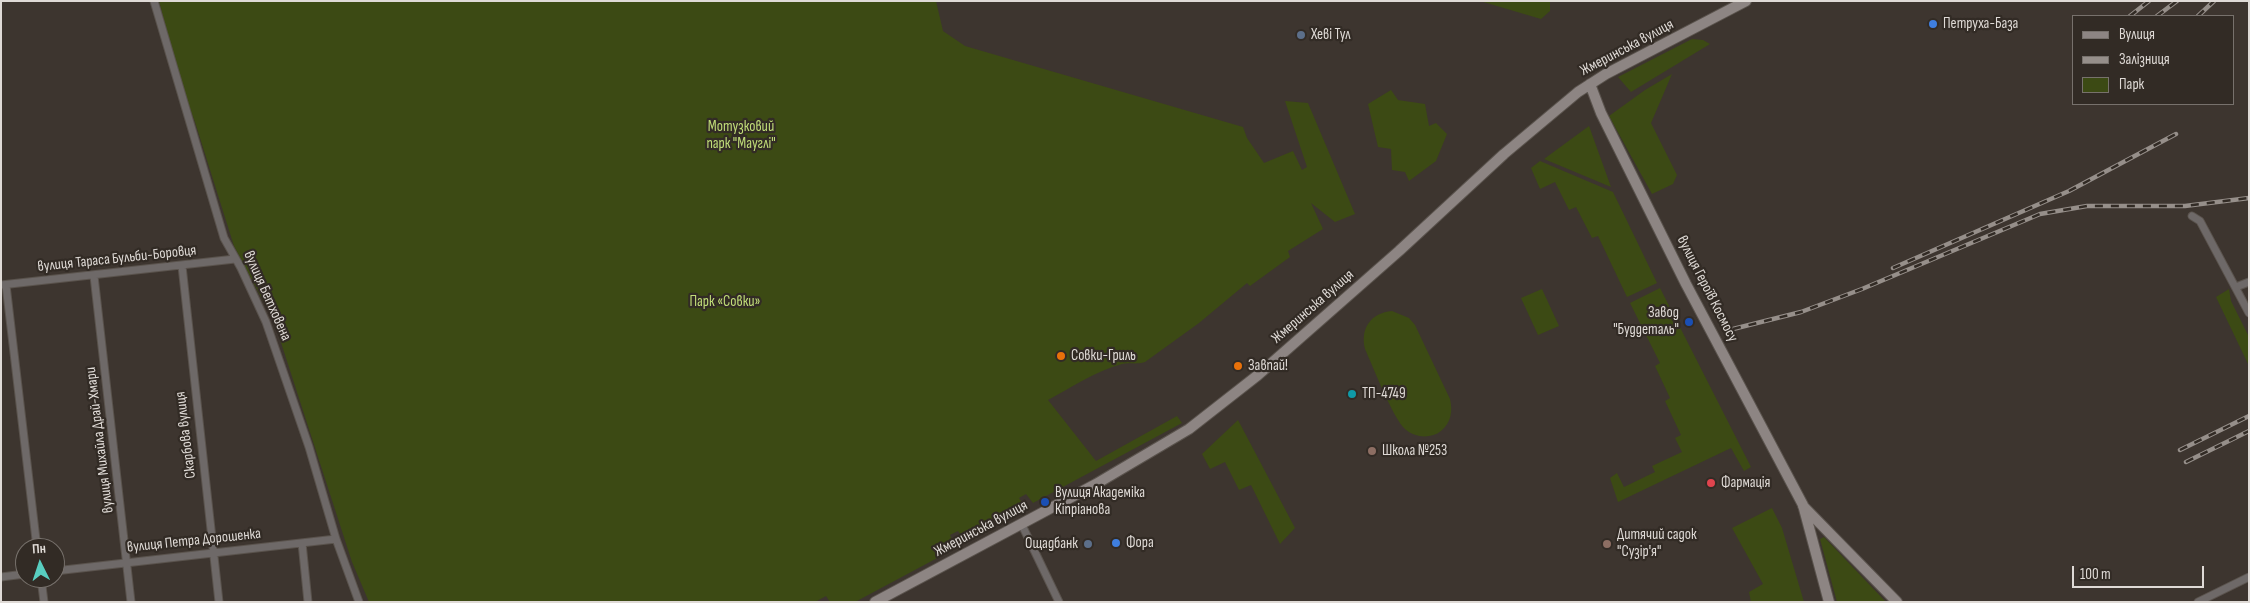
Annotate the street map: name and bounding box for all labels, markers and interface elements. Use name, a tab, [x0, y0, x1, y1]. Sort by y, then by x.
place label: Петруха-База	[1943, 15, 2018, 33]
legend	[2072, 15, 2235, 105]
street label: Жмеринська вулиця	[1577, 16, 1677, 80]
marker: Петруха-База	[1927, 18, 1939, 30]
text: Вулиця	[2119, 25, 2155, 44]
place label: Хеві Тул	[1311, 26, 1351, 44]
marker: Хеві Тул	[1295, 29, 1307, 41]
text: Залізниця	[2119, 50, 2170, 69]
text: Парк	[2119, 75, 2144, 94]
park label: Мотузковий парк "Мауглі"	[706, 118, 776, 153]
street label: вулиця Героїв Космосу	[1673, 233, 1741, 345]
street label: вулиця Тараса Бульби-Боровця	[37, 242, 197, 276]
street label: вулиця Бетховена	[239, 248, 295, 344]
street label: Жмеринська вулиця	[1268, 266, 1358, 348]
park label: Парк «Совки»	[689, 293, 761, 311]
place label: Завод "Буддеталь"	[1613, 304, 1679, 339]
marker: Завод "Буддеталь"	[1683, 316, 1695, 328]
place label: Совки-Гриль	[1071, 347, 1136, 365]
marker: Совки-Гриль	[1055, 350, 1067, 362]
place label: Завпай!	[1248, 357, 1288, 375]
marker: Завпай!	[1232, 360, 1244, 372]
street label: вулиця Михайла Драй-Хмари	[82, 366, 118, 514]
place label: ТП-4749	[1362, 385, 1406, 403]
marker: ТП-4749	[1346, 388, 1358, 400]
street label: Скарбова вулиця	[172, 391, 200, 479]
place label: Школа №253	[1382, 442, 1447, 460]
marker: Школа №253	[1366, 445, 1378, 457]
place label: Фармація	[1721, 474, 1770, 492]
marker: Фармація	[1705, 477, 1717, 489]
place label: Вулиця Академіка Кіпріанова	[1055, 484, 1145, 519]
marker: Вулиця Академіка Кіпріанова	[1039, 496, 1051, 508]
street label: Жмеринська вулиця	[931, 497, 1031, 561]
street label: вулиця Петра Дорошенка	[126, 525, 262, 557]
place label: Дитячий садок "Сузір'я"	[1617, 526, 1697, 561]
place label: Фора	[1126, 534, 1154, 552]
place label: Ощадбанк	[1025, 535, 1078, 553]
marker: Фора	[1110, 537, 1122, 549]
north arrow	[15, 538, 65, 588]
marker: Ощадбанк	[1082, 538, 1094, 550]
marker: Дитячий садок "Сузір'я"	[1601, 538, 1613, 550]
text: Пн	[32, 540, 46, 557]
scale bar	[2075, 556, 2208, 588]
text: 100 m	[2080, 565, 2111, 584]

